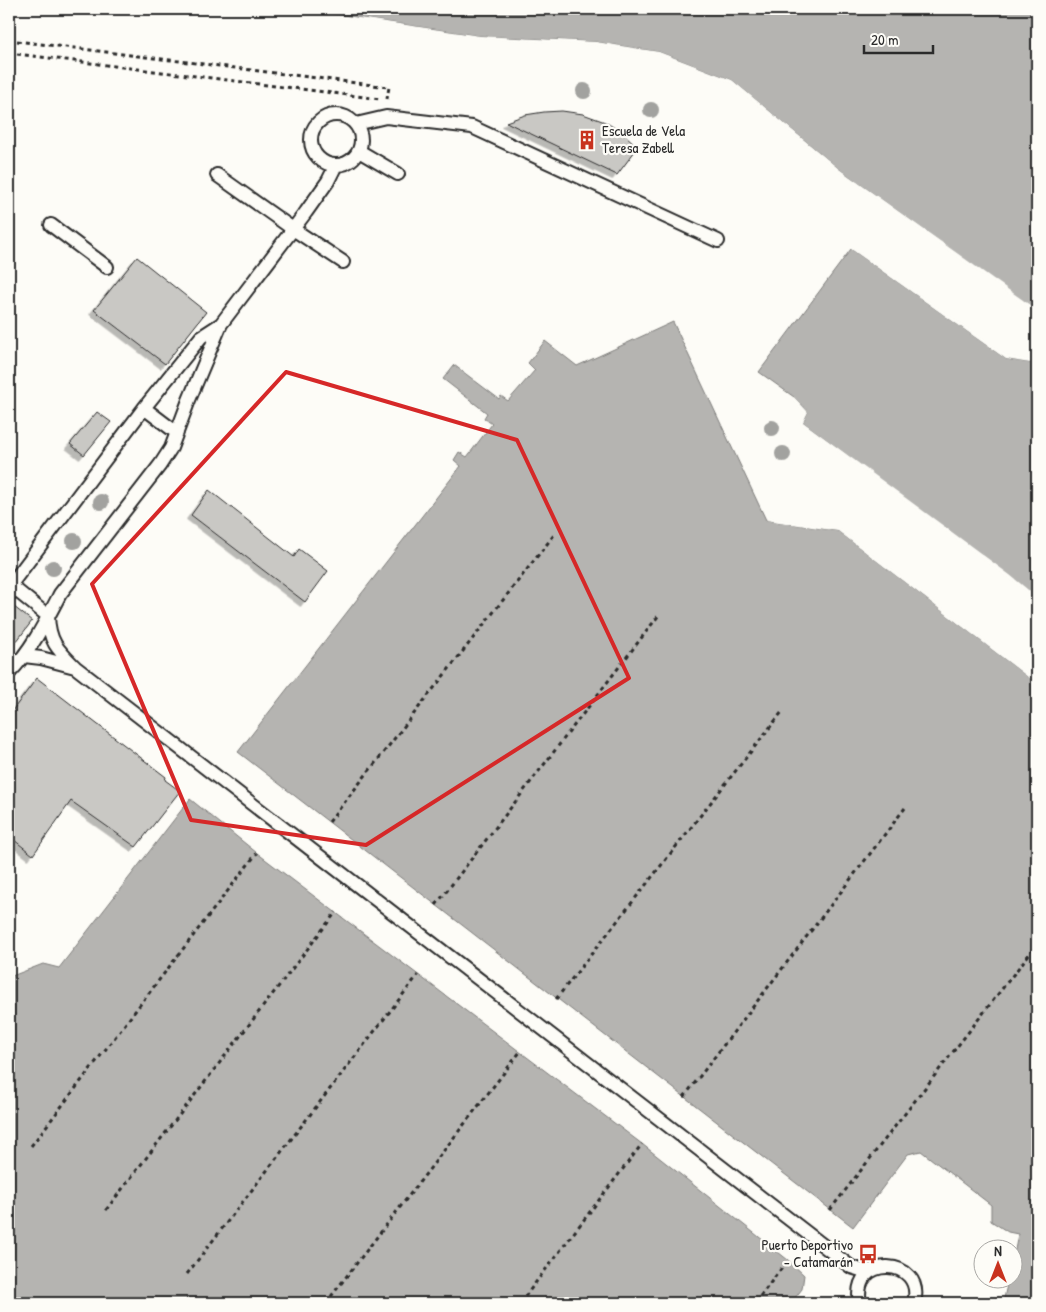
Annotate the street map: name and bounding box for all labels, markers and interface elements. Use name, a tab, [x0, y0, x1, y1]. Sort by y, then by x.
scale bar	[864, 22, 932, 54]
text: 20 m	[871, 29, 898, 50]
place label: Escuela de Vela Teresa Zabell	[602, 120, 685, 158]
building icon: Escuela de Vela Teresa Zabell	[576, 129, 598, 151]
place label: Puerto Deportivo - Catamarán	[761, 1234, 853, 1272]
north arrow	[974, 1240, 1024, 1290]
text: N	[994, 1241, 1002, 1260]
bus stop icon: Puerto Deportivo - Catamarán	[857, 1243, 879, 1265]

